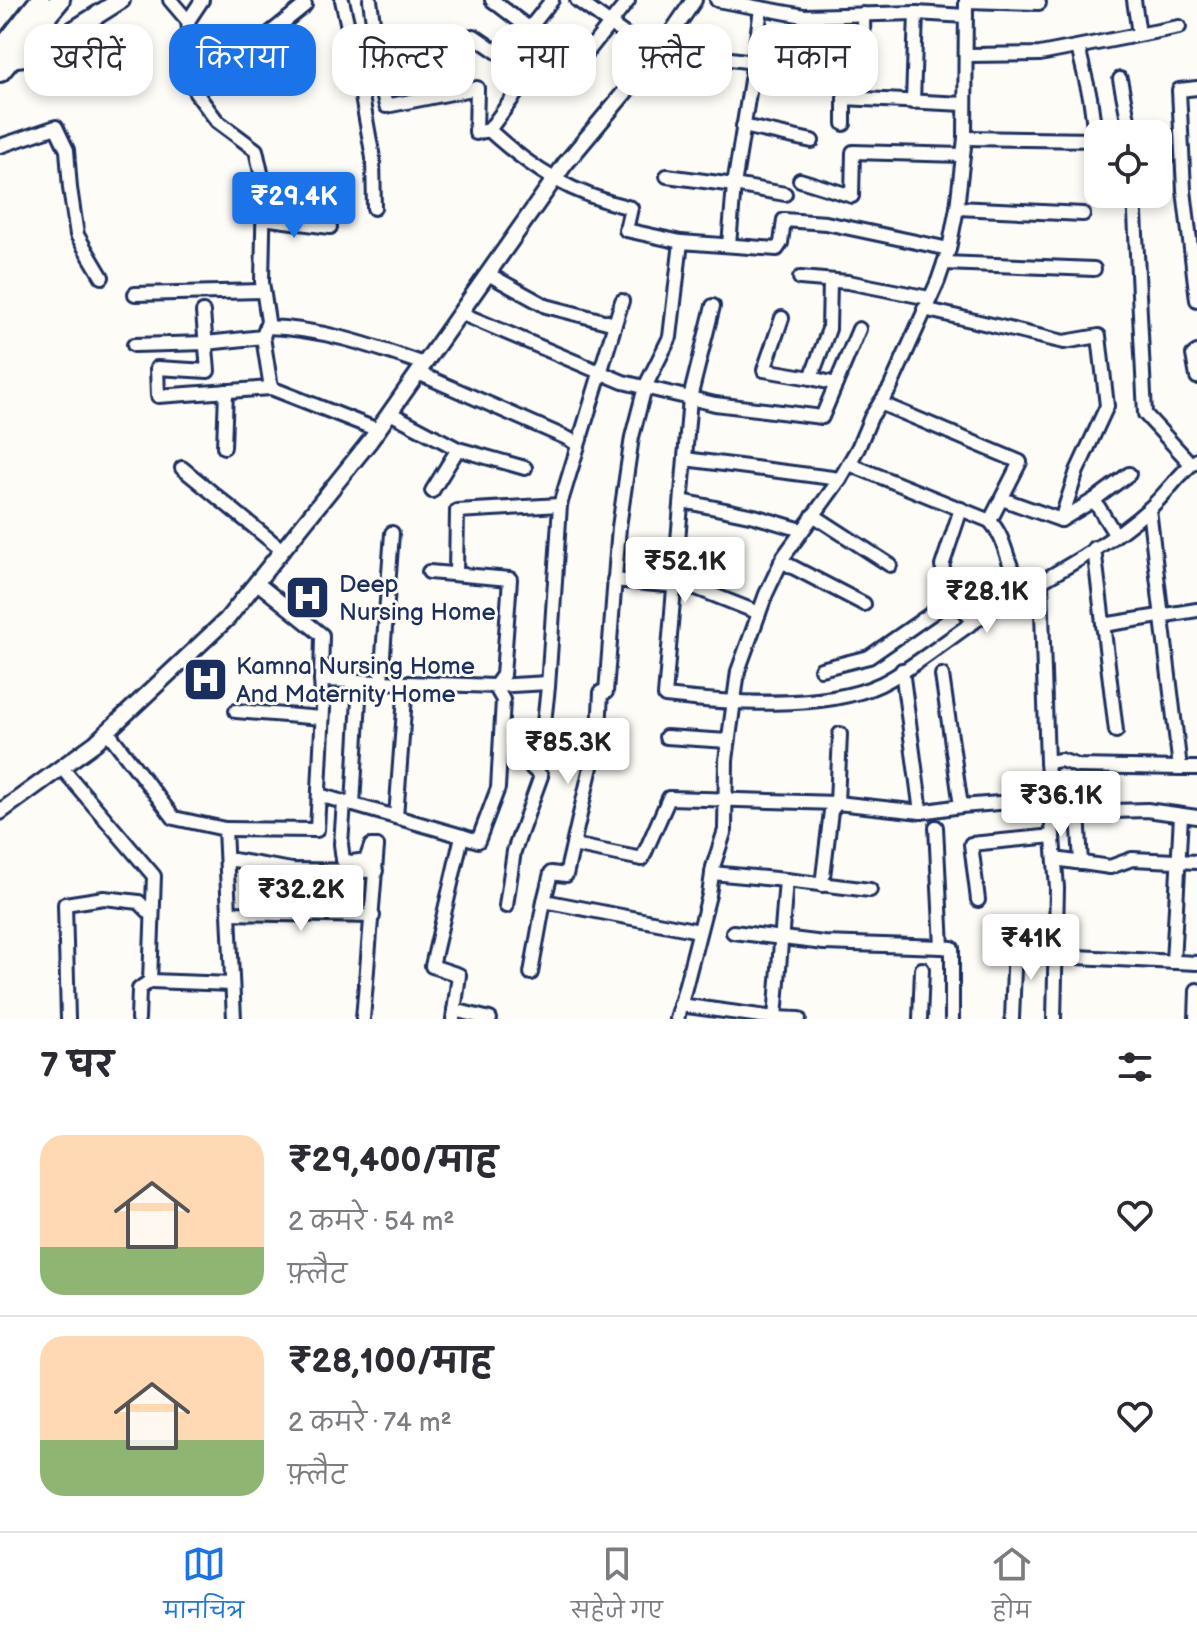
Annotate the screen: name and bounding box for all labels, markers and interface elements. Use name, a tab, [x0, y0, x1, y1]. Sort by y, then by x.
chip: खरीदें	[24, 24, 153, 96]
chip: किराया	[169, 24, 316, 96]
chip: फ़िल्टर	[332, 24, 475, 96]
chip: नया	[491, 24, 596, 96]
chip: फ़्लैट	[612, 24, 732, 96]
chip: मकान	[748, 24, 878, 96]
map controls	[1084, 120, 1172, 208]
button: locate	[1084, 120, 1172, 208]
pin: ₹29.4K	[229, 172, 359, 240]
text: ₹29.4K	[250, 182, 338, 213]
pin: ₹52.1K	[620, 537, 750, 605]
text: ₹52.1K	[644, 547, 726, 578]
pin: ₹28.1K	[922, 567, 1052, 635]
place label: Deep Nursing Home	[339, 570, 496, 627]
hospital icon: Deep Nursing Home	[284, 574, 332, 622]
text: ₹28.1K	[945, 577, 1029, 608]
place label: Kamna Nursing Home And Maternity Home	[236, 652, 475, 709]
hospital icon: Kamna Nursing Home And Maternity Home	[181, 656, 229, 704]
pin: ₹85.3K	[503, 718, 633, 786]
text: ₹85.3K	[524, 728, 612, 759]
pin: ₹36.1K	[996, 771, 1126, 839]
text: ₹36.1K	[1019, 781, 1103, 812]
pin: ₹32.2K	[236, 865, 366, 933]
text: ₹32.2K	[257, 875, 345, 906]
pin: ₹41K	[984, 914, 1078, 982]
text: ₹41K	[1000, 924, 1062, 955]
text: 7 घर	[40, 1045, 113, 1086]
icon: filters	[1113, 1045, 1157, 1089]
text: ₹29,400/माह	[288, 1140, 498, 1181]
icon: home	[104, 1167, 200, 1263]
icon: heart	[1113, 1193, 1157, 1237]
text: 2 कमरे · 54 m²	[288, 1207, 455, 1238]
text: फ़्लैट	[288, 1260, 347, 1291]
text: ₹28,100/माह	[288, 1341, 492, 1382]
icon: home	[104, 1368, 200, 1464]
icon: heart	[1113, 1394, 1157, 1438]
text: 2 कमरे · 74 m²	[288, 1408, 452, 1439]
text: फ़्लैट	[288, 1461, 347, 1492]
tab: मानचित्र	[163, 1542, 244, 1635]
tab: सहेजे गए	[571, 1542, 663, 1635]
tab: होम	[990, 1542, 1034, 1635]

